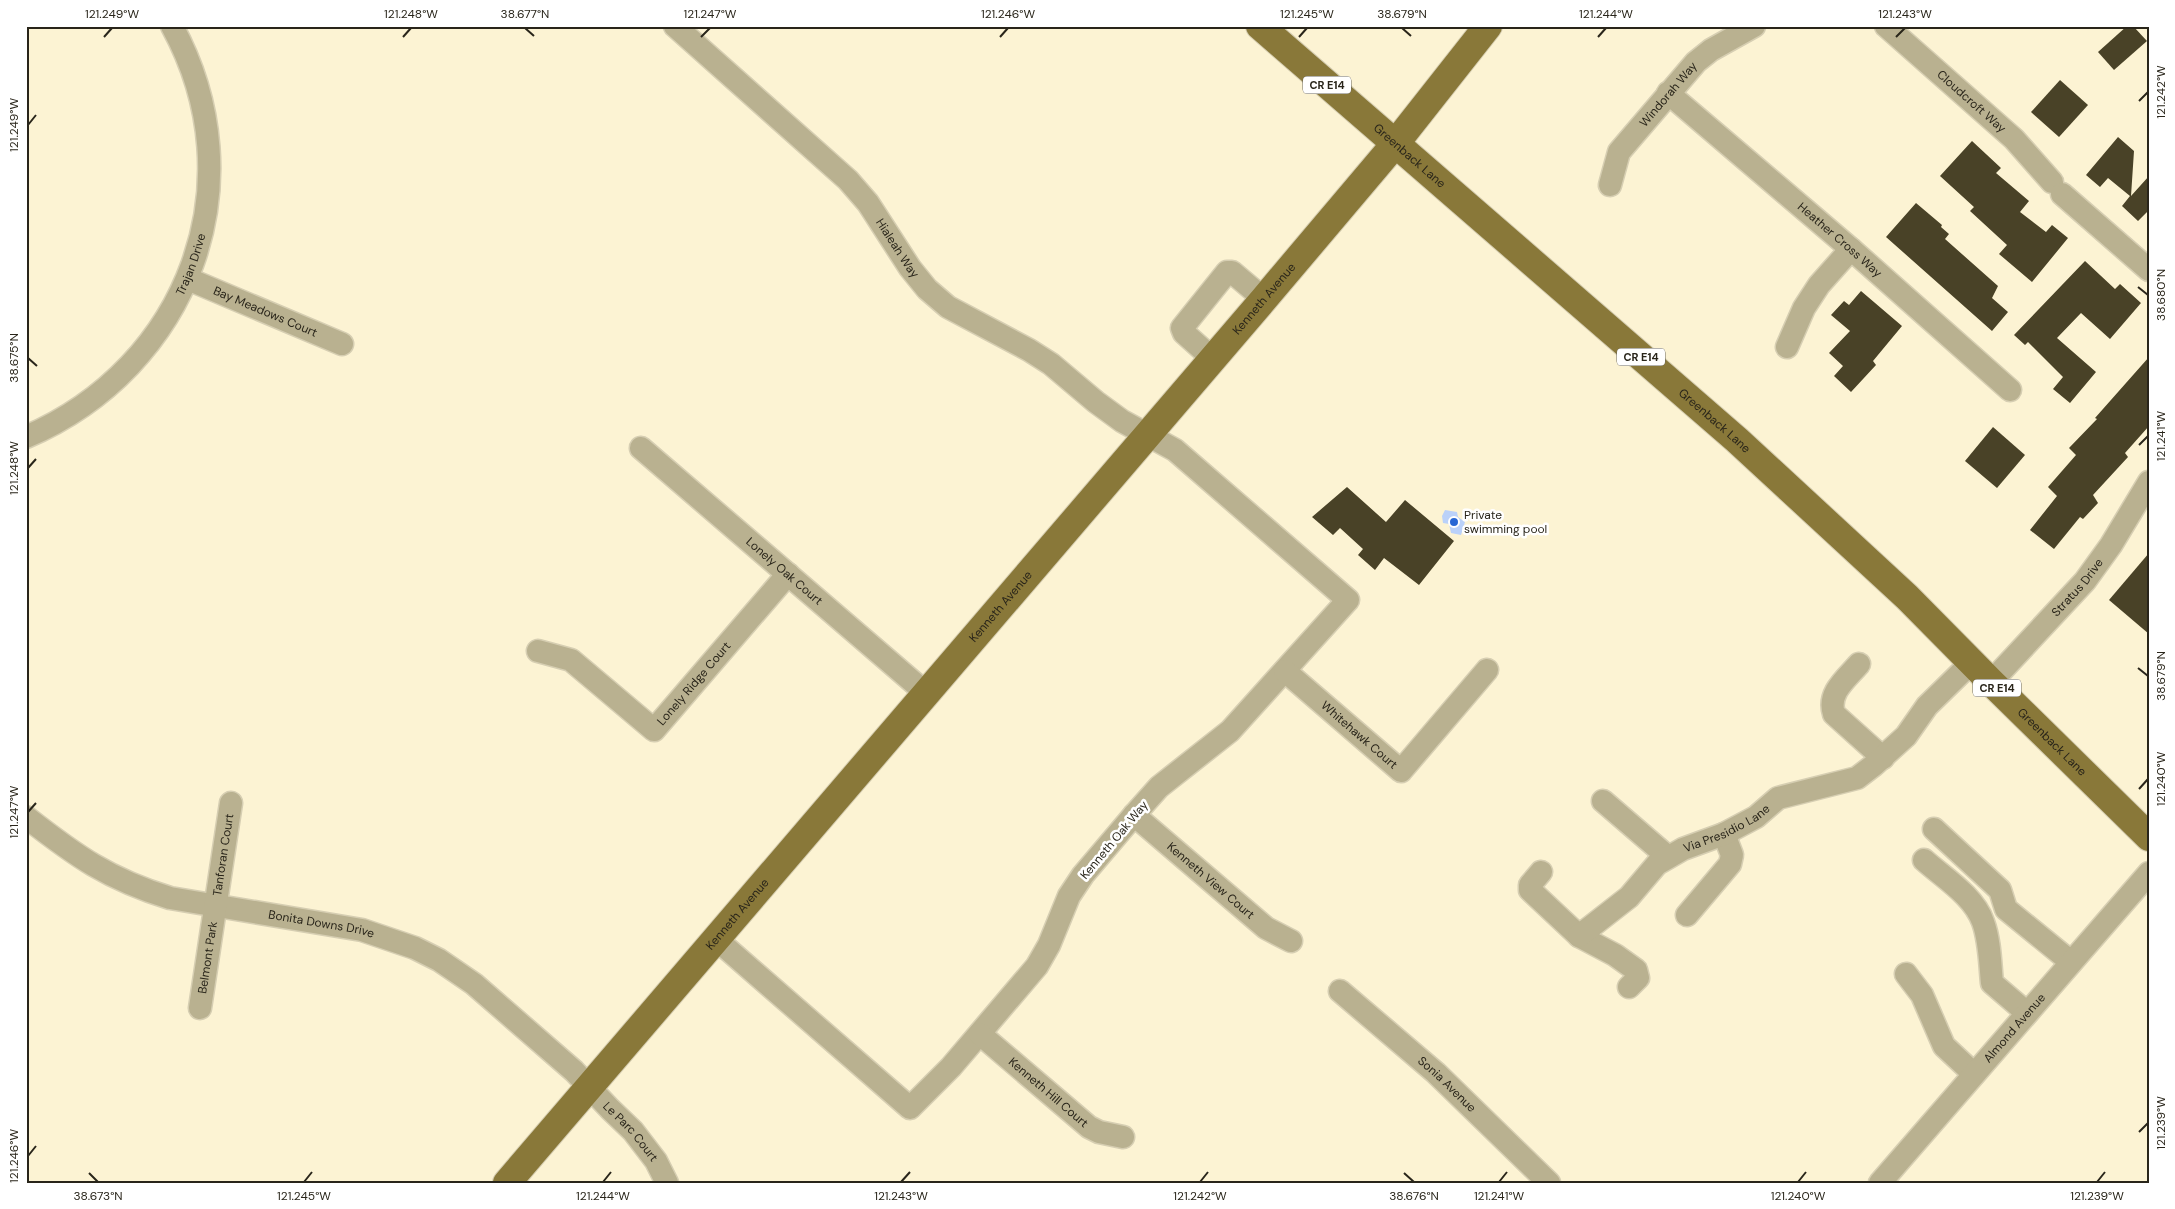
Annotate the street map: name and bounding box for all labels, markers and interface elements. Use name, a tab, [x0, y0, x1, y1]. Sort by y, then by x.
text: 121.249°W	[85, 6, 139, 22]
text: 121.248°W	[384, 6, 438, 22]
text: 38.677°N	[501, 6, 549, 22]
text: 121.247°W	[684, 6, 737, 22]
text: 121.246°W	[981, 6, 1035, 22]
text: 121.245°W	[1280, 6, 1334, 22]
text: 38.679°N	[1377, 6, 1427, 22]
text: 121.244°W	[1579, 6, 1633, 22]
text: 121.243°W	[1878, 6, 1932, 22]
street label: Windorah Way	[1636, 58, 1701, 130]
text: 121.242°W	[2153, 65, 2169, 119]
street label: Cloudcroft Way	[1933, 67, 2010, 136]
road number: CR E14	[1303, 76, 1351, 94]
text: 121.249°W	[6, 98, 22, 152]
street label: Greenback Lane	[1370, 120, 1449, 192]
street label: Heather Cross Way	[1794, 199, 1886, 281]
street label: Hialeah Way	[872, 215, 923, 281]
street label: Trajan Drive	[172, 232, 209, 298]
street label: Kenneth Avenue	[1229, 259, 1299, 338]
text: 38.680°N	[2153, 269, 2169, 321]
street label: Bay Meadows Court	[211, 283, 320, 341]
text: 38.675°N	[6, 333, 22, 383]
road number: CR E14	[1617, 348, 1665, 366]
street label: Greenback Lane	[1675, 385, 1754, 457]
text: 121.241°W	[2153, 410, 2169, 461]
text: 121.248°W	[6, 441, 22, 495]
place label: Private swimming pool	[1464, 507, 1547, 537]
marker: Private swimming pool	[1448, 516, 1460, 528]
street label: Lonely Oak Court	[743, 534, 826, 609]
street label: Stratus Drive	[2048, 555, 2107, 620]
street label: Kenneth Avenue	[965, 567, 1036, 646]
street label: Lonely Ridge Court	[653, 638, 734, 729]
text: 38.679°N	[2153, 651, 2169, 701]
road number: CR E14	[1973, 680, 2021, 696]
street label: Whitehawk Court	[1318, 697, 1401, 773]
street label: Greenback Lane	[2014, 704, 2090, 779]
text: 121.240°W	[2153, 751, 2169, 806]
text: 121.247°W	[6, 785, 22, 838]
street label: Kenneth Oak Way	[1076, 797, 1152, 883]
street label: Via Presidio Lane	[1681, 800, 1773, 856]
street label: Tanforan Court	[209, 812, 237, 897]
street label: Kenneth View Court	[1164, 839, 1258, 923]
street label: Kenneth Avenue	[702, 875, 773, 953]
street label: Bonita Downs Drive	[267, 907, 377, 942]
street label: Belmont Park	[194, 920, 221, 995]
street label: Almond Avenue	[1980, 990, 2049, 1066]
street label: Sonia Avenue	[1414, 1053, 1480, 1116]
street label: Kenneth Hill Court	[1005, 1054, 1092, 1131]
text: 121.239°W	[2153, 1096, 2169, 1150]
street label: Le Parc Court	[599, 1098, 662, 1165]
text: 121.246°W	[6, 1129, 22, 1183]
text: 38.673°N	[73, 1188, 123, 1204]
text: 121.245°W	[277, 1188, 331, 1204]
text: 121.244°W	[576, 1188, 630, 1204]
text: 121.243°W	[874, 1188, 928, 1204]
text: 121.242°W	[1173, 1188, 1227, 1204]
text: 38.676°N	[1389, 1188, 1439, 1204]
text: 121.241°W	[1474, 1188, 1525, 1204]
text: 121.240°W	[1771, 1188, 1826, 1204]
text: 121.239°W	[2070, 1188, 2124, 1204]

